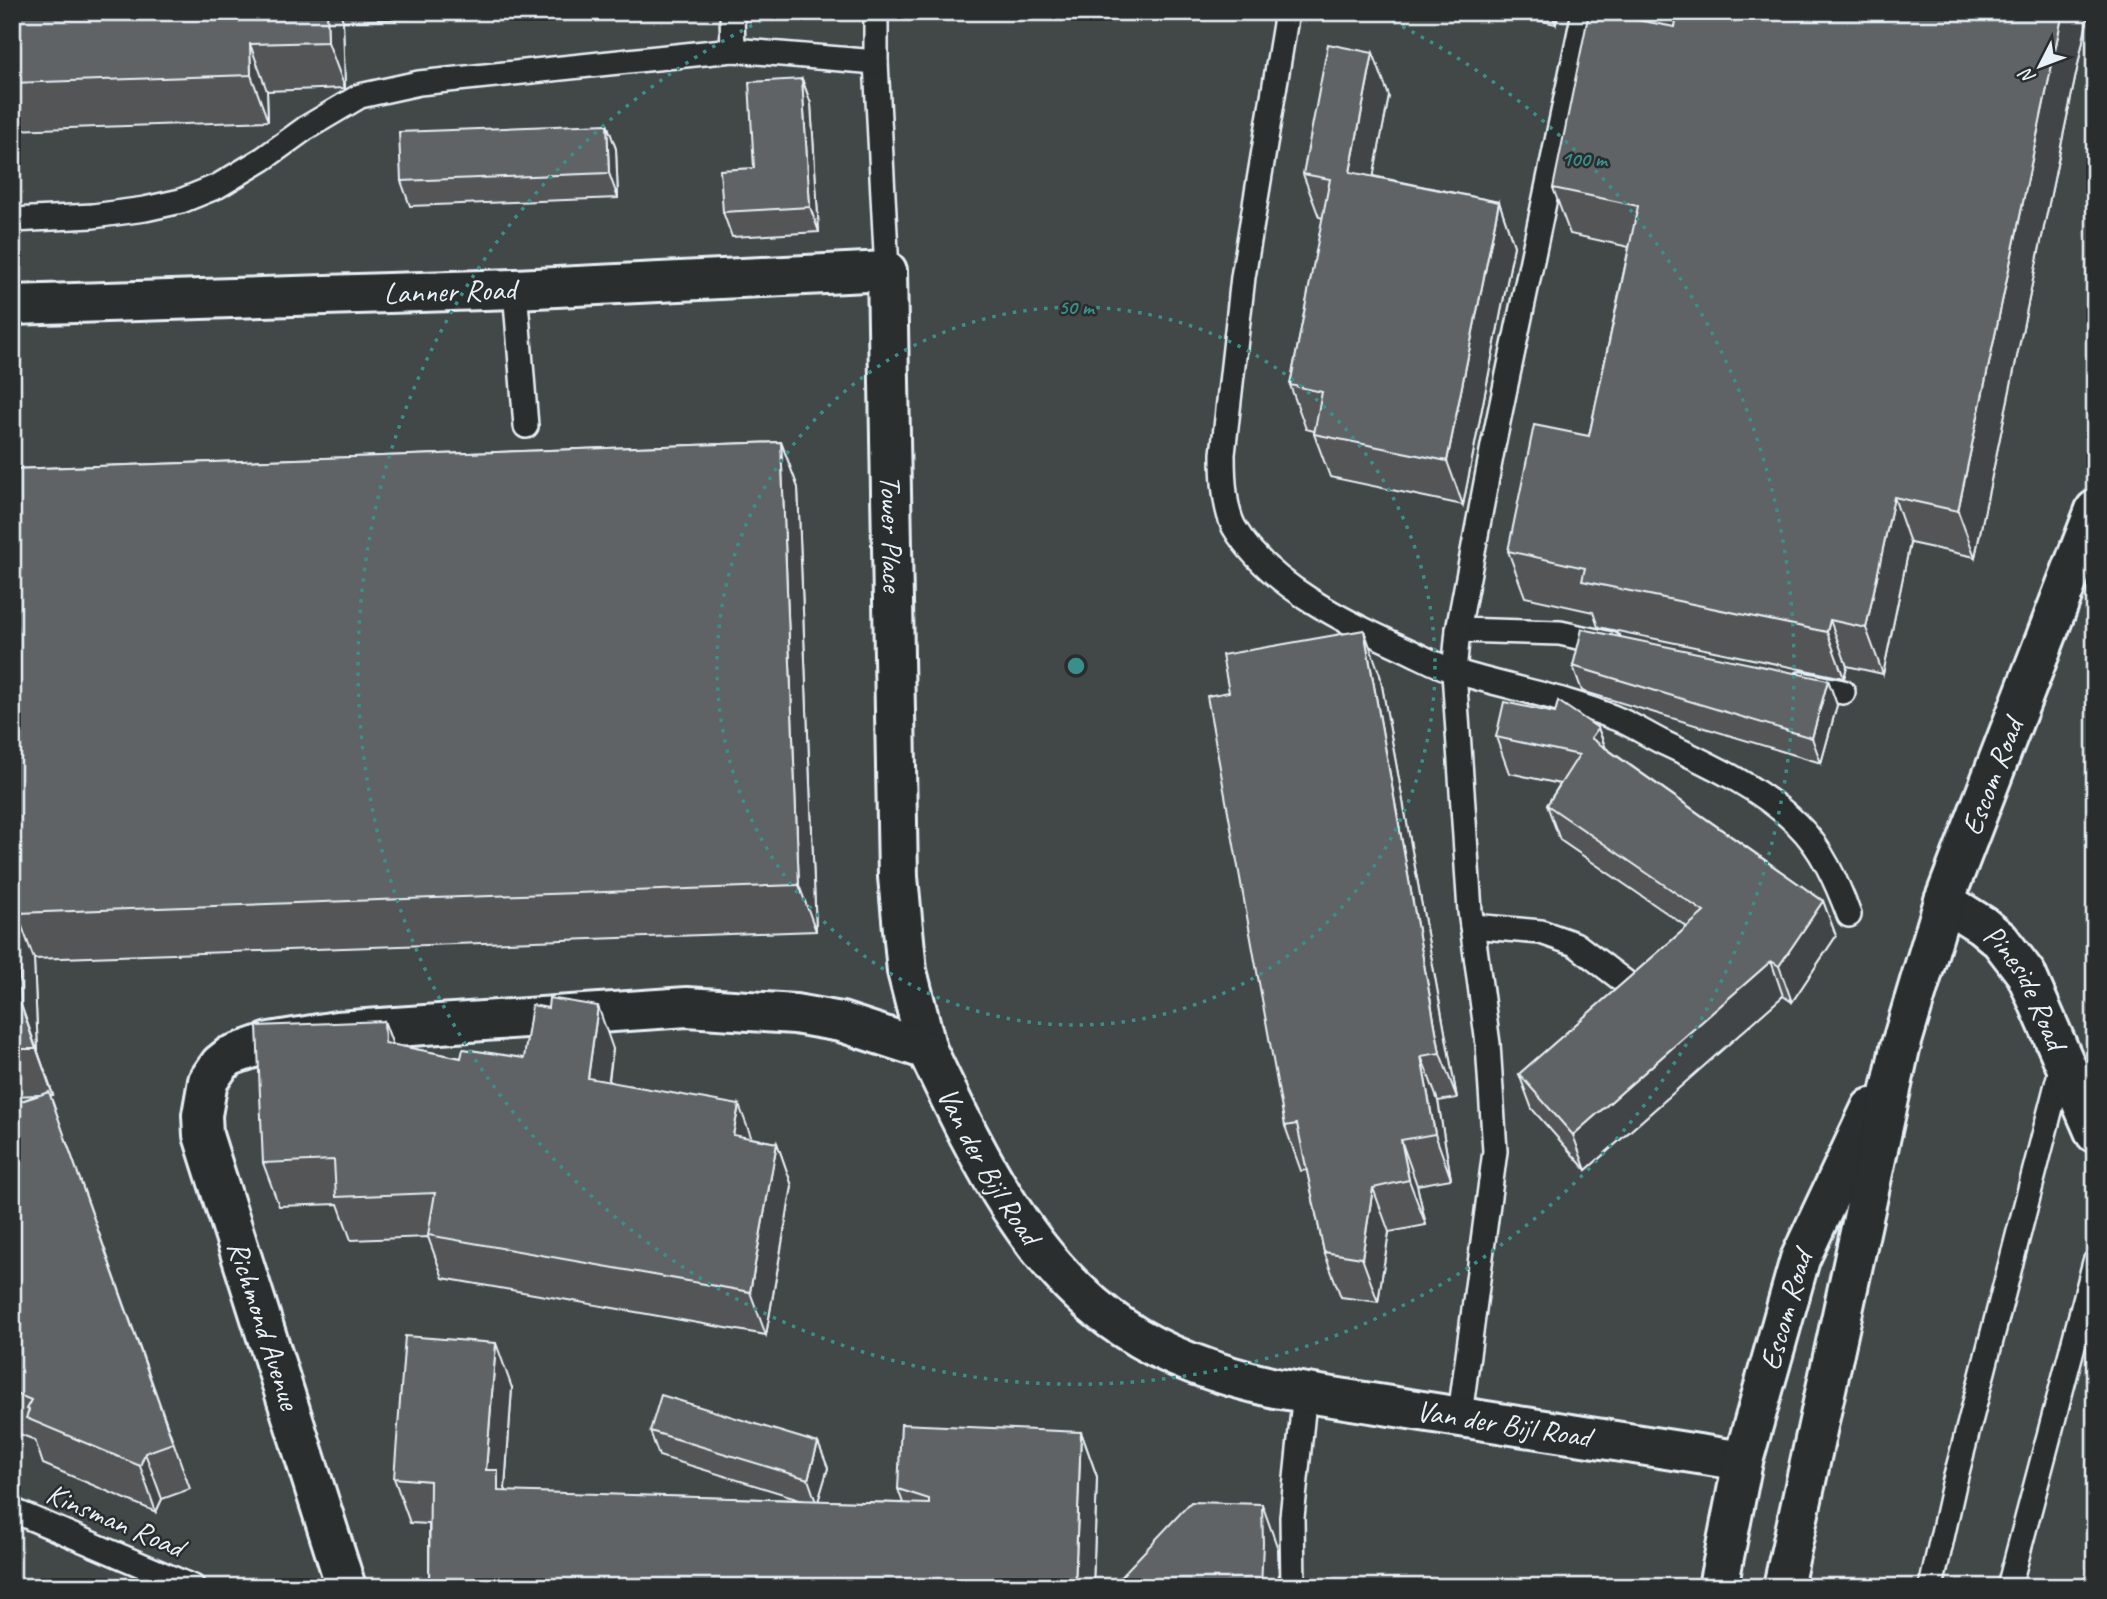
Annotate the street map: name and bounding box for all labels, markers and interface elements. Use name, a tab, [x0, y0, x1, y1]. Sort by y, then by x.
north arrow	[2006, 32, 2076, 102]
text: N	[2013, 62, 2041, 89]
text: 100 m	[1561, 146, 1609, 172]
street label: Lanner Road	[383, 270, 521, 312]
text: 50 m	[1058, 294, 1096, 320]
street label: Tower Place	[872, 475, 912, 594]
centre of rings	[1064, 654, 1088, 678]
street label: Escom Road	[1952, 709, 2033, 841]
street label: Pineside Road	[1976, 915, 2077, 1059]
street label: Van der Bijl Road	[929, 1081, 1051, 1256]
street label: Richmond Avenue	[219, 1236, 310, 1416]
street label: Escom Road	[1751, 1240, 1822, 1374]
street label: Van der Bijl Road	[1414, 1391, 1598, 1457]
street label: Kinsman Road	[41, 1474, 193, 1568]

